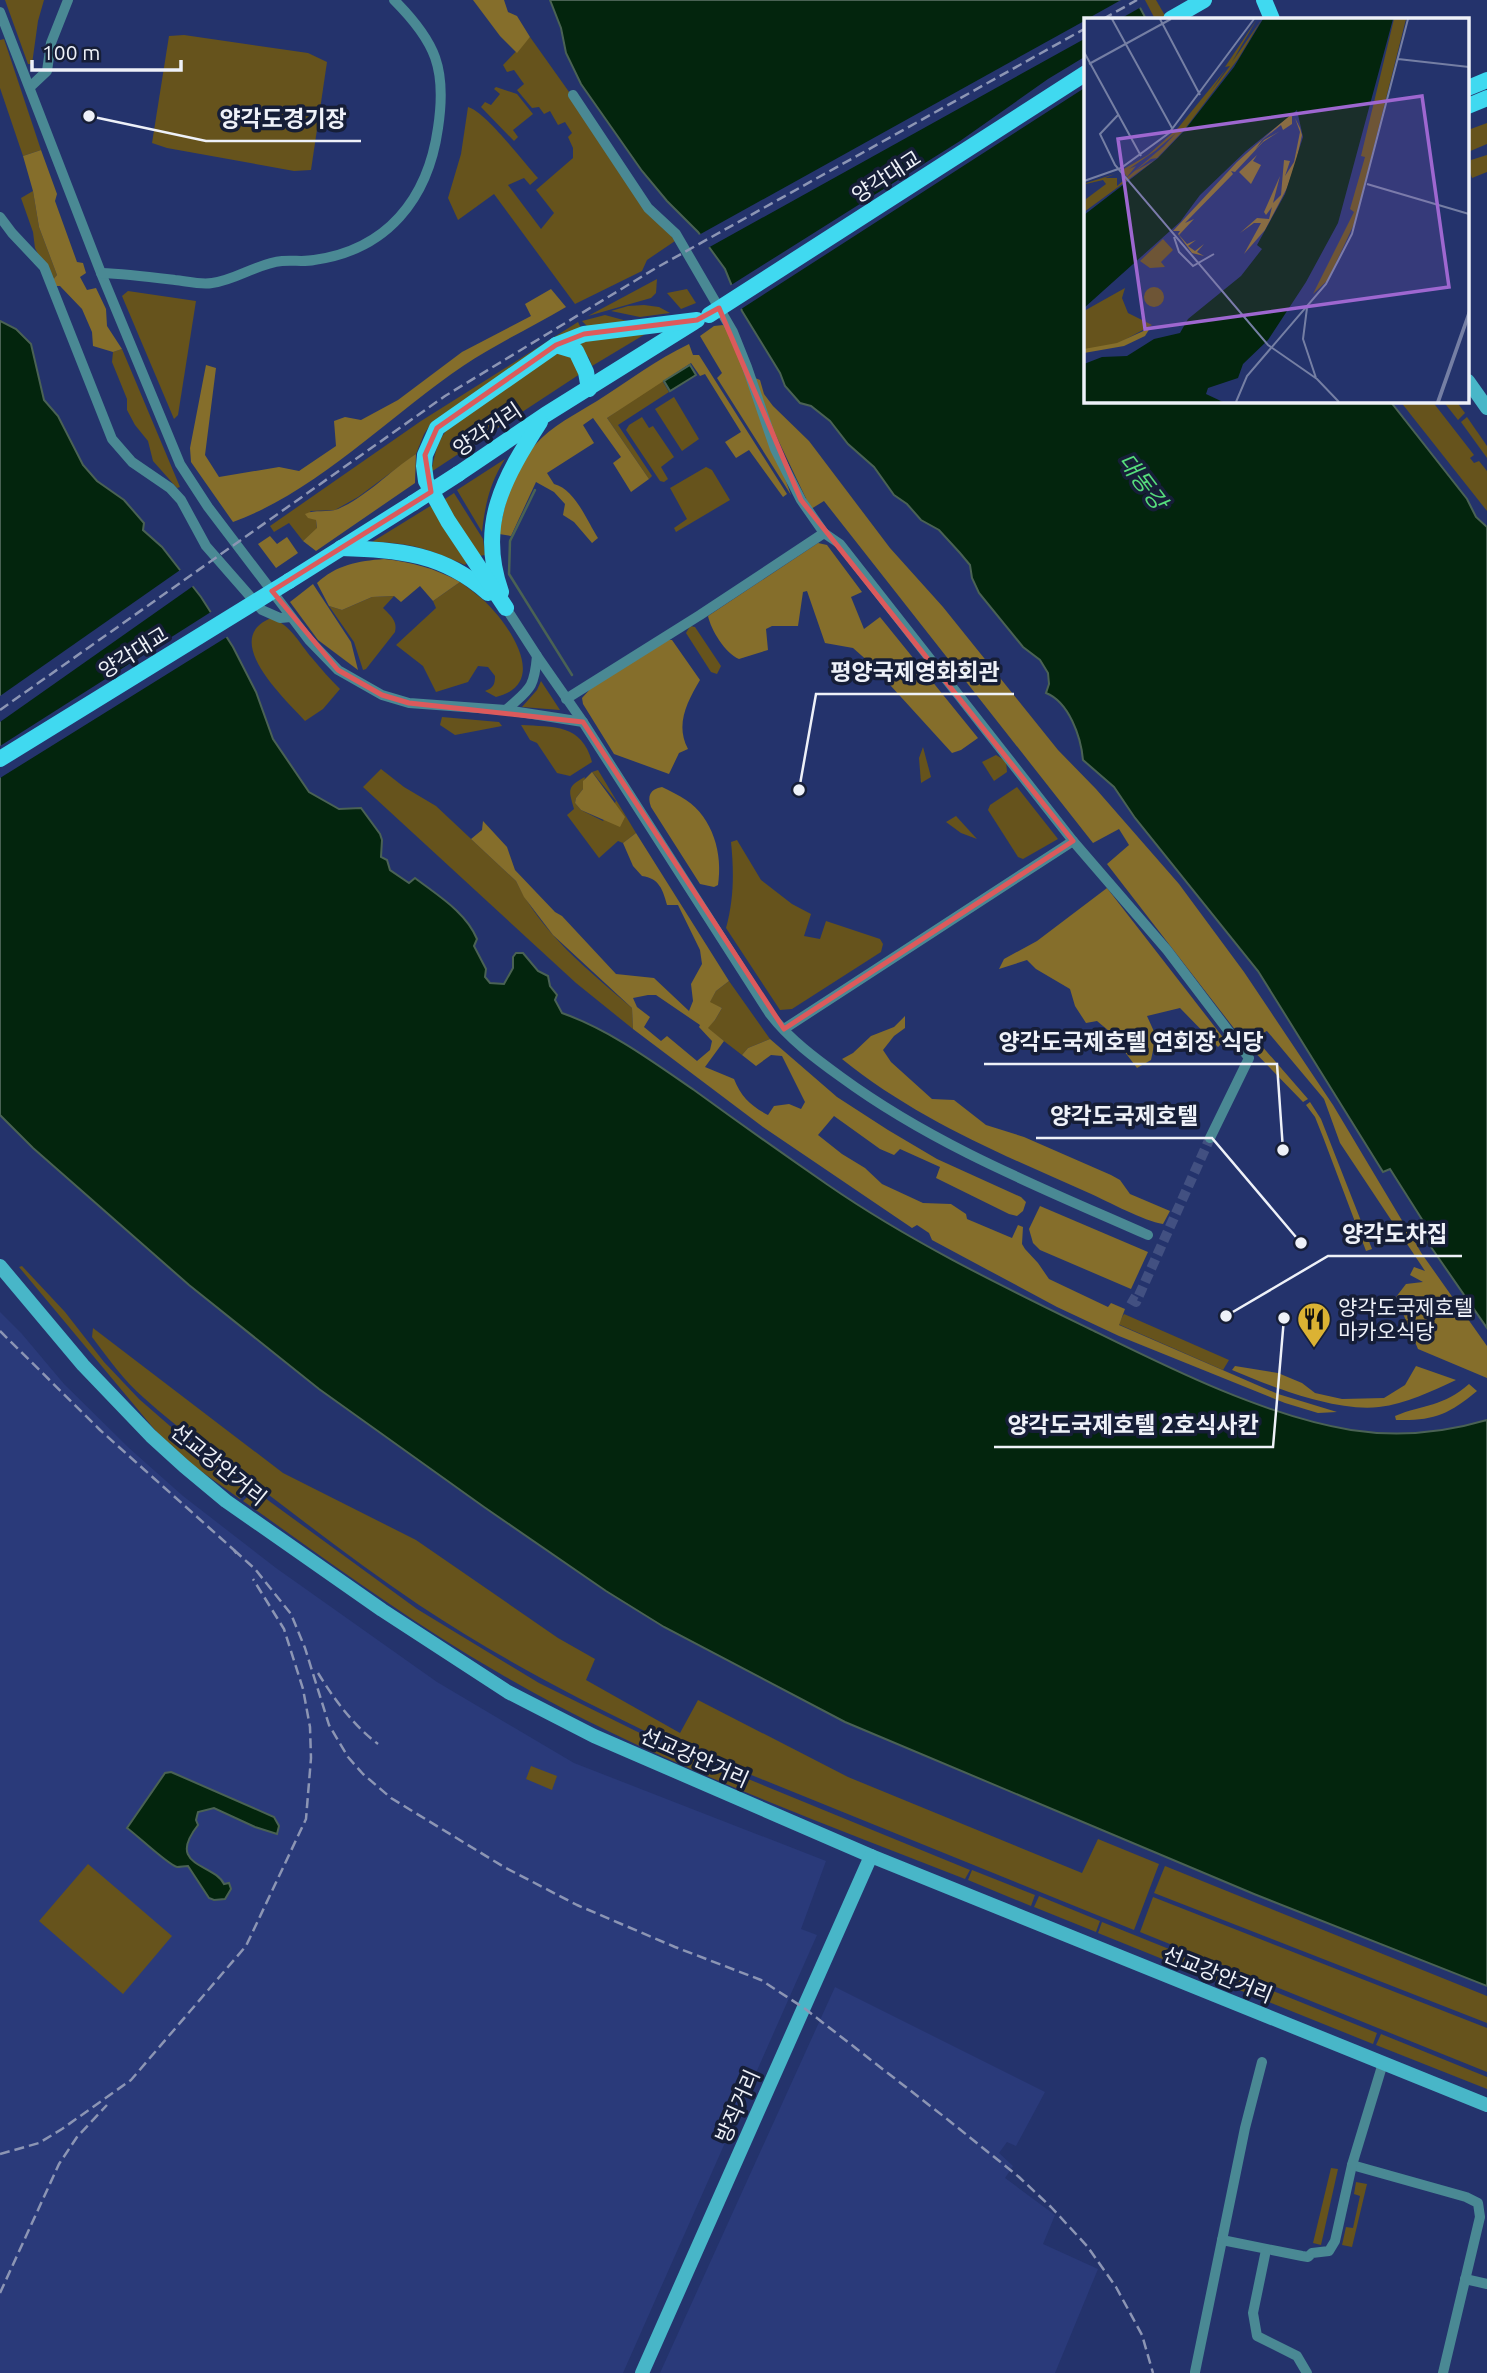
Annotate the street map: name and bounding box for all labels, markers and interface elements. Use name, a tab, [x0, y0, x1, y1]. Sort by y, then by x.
inset map	[1084, 18, 1470, 402]
scale bar	[32, 28, 180, 72]
text: 100 m	[42, 40, 100, 64]
callout: 양각도경기장	[206, 97, 361, 141]
text: 양각도경기장	[220, 106, 346, 131]
street label: 양각대교	[847, 145, 925, 207]
street label: 양각거리	[448, 397, 526, 461]
water label: 대동강	[1114, 448, 1174, 516]
street label: 양각대교	[94, 621, 172, 683]
callout: 평양국제영화회관	[816, 650, 1014, 694]
text: 평양국제영화회관	[830, 659, 1000, 684]
callout: 양각도국제호텔 연회장 식당	[984, 1020, 1277, 1064]
text: 양각도국제호텔 연회장 식당	[999, 1029, 1263, 1054]
callout: 양각도국제호텔	[1036, 1094, 1212, 1138]
text: 양각도국제호텔	[1050, 1103, 1198, 1128]
callout: 양각도차집	[1328, 1212, 1462, 1256]
text: 양각도차집	[1342, 1221, 1448, 1246]
place label: 양각도국제호텔 마카오식당	[1338, 1295, 1473, 1343]
restaurant icon: 양각도국제호텔 마카오식당	[1295, 1300, 1333, 1349]
callout: 양각도국제호텔 2호식사칸	[994, 1403, 1273, 1447]
text: 양각도국제호텔 2호식사칸	[1007, 1412, 1259, 1437]
street label: 선교강안거리	[166, 1418, 272, 1510]
street label: 선교강안거리	[637, 1722, 753, 1792]
street label: 선교강안거리	[1160, 1941, 1276, 2007]
street label: 방직거리	[710, 2066, 764, 2146]

